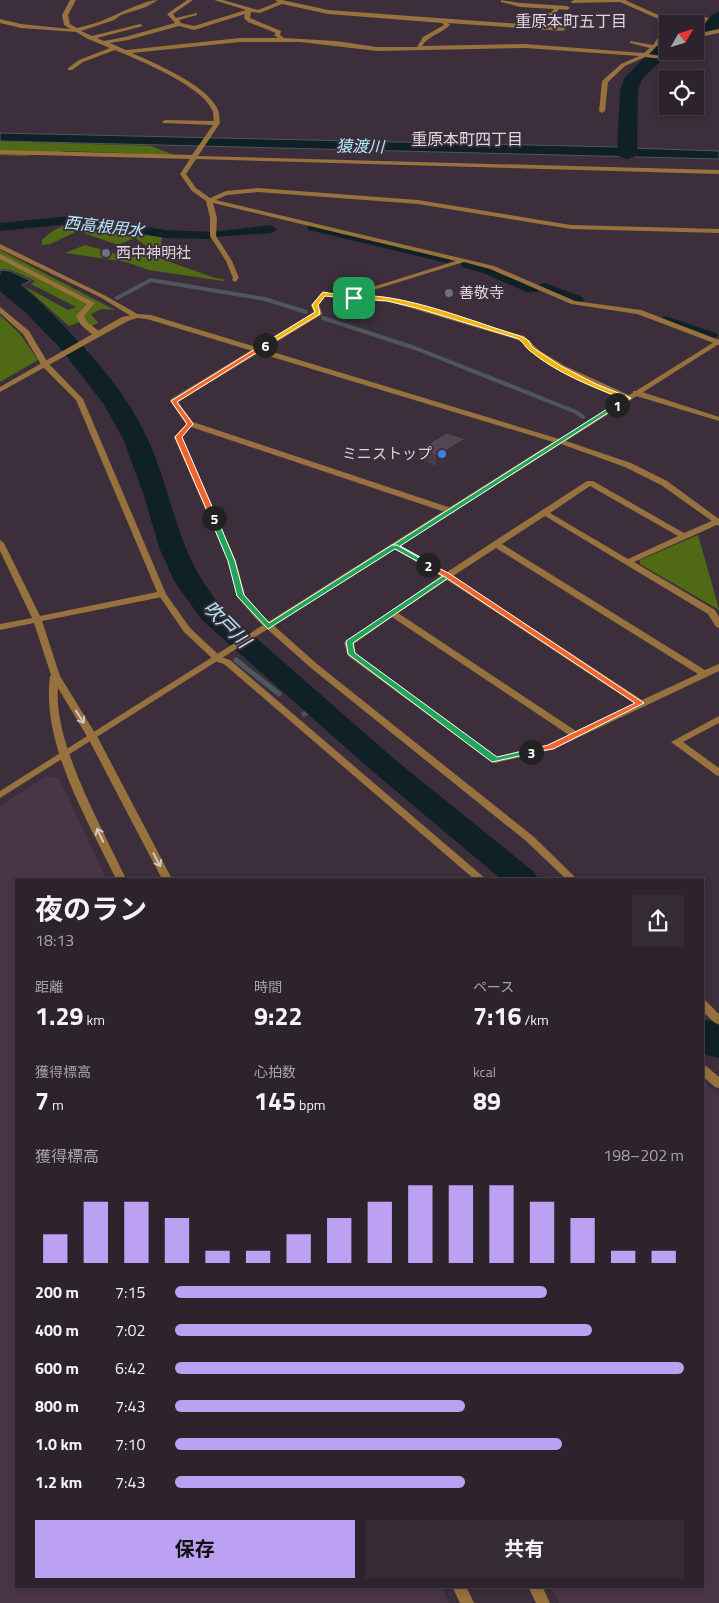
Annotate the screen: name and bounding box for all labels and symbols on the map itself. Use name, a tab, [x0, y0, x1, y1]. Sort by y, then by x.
district label: 重原本町五丁目	[515, 9, 627, 33]
north arrow	[659, 15, 704, 60]
district label: 重原本町四丁目	[411, 127, 523, 151]
water label: 猿渡川	[336, 134, 386, 158]
water label: 西高根用水	[63, 210, 147, 242]
place label: 西中神明社	[116, 241, 191, 264]
marker: 西中神明社	[100, 247, 112, 259]
pin	[333, 277, 375, 319]
place label: 善敬寺	[459, 281, 504, 304]
marker: 善敬寺	[443, 287, 455, 299]
pin: 6	[252, 332, 278, 358]
pin: 1	[604, 392, 630, 418]
place label: ミニストップ	[342, 442, 432, 465]
marker: ミニストップ	[436, 448, 448, 460]
pin: 5	[202, 506, 226, 530]
pin: 2	[416, 552, 440, 578]
water label: 吹戸川	[197, 593, 259, 655]
one-way arrow	[76, 710, 86, 724]
pin: 3	[518, 740, 544, 764]
one-way arrow	[95, 828, 105, 843]
one-way arrow	[152, 853, 162, 868]

